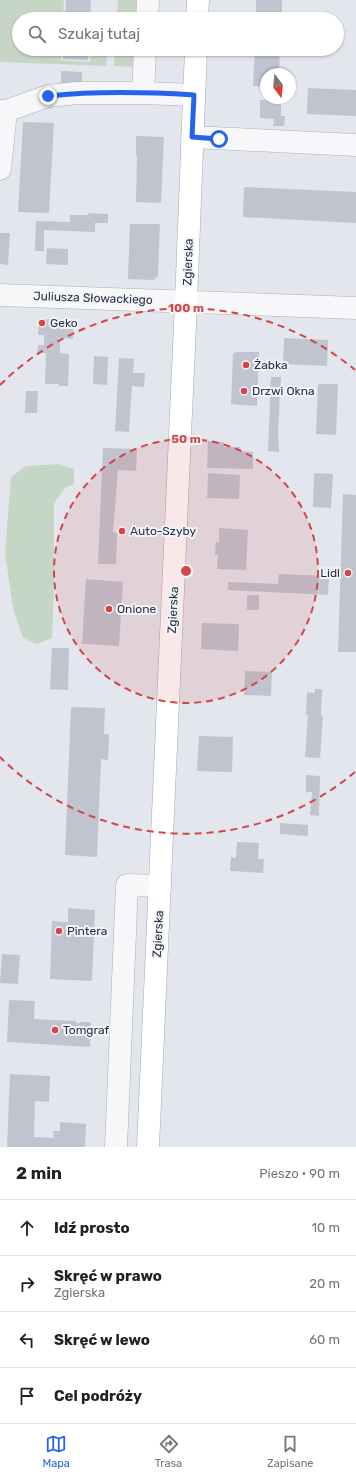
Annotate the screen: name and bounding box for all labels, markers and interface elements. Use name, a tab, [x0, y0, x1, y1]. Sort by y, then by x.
search box	[12, 12, 344, 56]
icon: search	[26, 23, 48, 45]
text: Szukaj tutaj	[58, 25, 140, 43]
north arrow	[260, 68, 296, 104]
route end	[39, 87, 57, 105]
route start	[210, 130, 228, 148]
street label: Zgierska	[180, 238, 196, 286]
street label: Juliusza Słowackiego	[33, 289, 153, 307]
text: 100 m	[168, 301, 204, 315]
place label: Geko	[50, 316, 78, 330]
marker: Geko	[37, 318, 47, 328]
place label: Żabka	[254, 358, 288, 372]
marker: Żabka	[241, 360, 251, 370]
place label: Drzwi Okna	[252, 384, 315, 398]
marker: Drzwi Okna	[239, 386, 249, 396]
text: 50 m	[171, 432, 201, 446]
place label: Auto-Szyby	[130, 524, 196, 538]
marker: Auto-Szyby	[117, 526, 127, 536]
centre of rings	[179, 564, 193, 578]
place label: Lidl	[320, 566, 340, 580]
marker: Lidl	[343, 568, 353, 578]
street label: Zgierska	[165, 586, 181, 634]
place label: Onione	[117, 602, 156, 616]
marker: Onione	[104, 604, 114, 614]
street label: Zgierska	[150, 910, 166, 958]
place label: Pintera	[67, 924, 107, 938]
marker: Pintera	[54, 926, 64, 936]
place label: Tomgraf	[63, 1023, 110, 1037]
marker: Tomgraf	[50, 1025, 60, 1035]
text: 2 min	[16, 1163, 62, 1183]
text: Pieszo · 90 m	[259, 1166, 340, 1181]
icon: ahead	[16, 1217, 38, 1239]
text: Idź prosto	[54, 1219, 130, 1237]
text: 10 m	[311, 1220, 340, 1235]
text: Skręć w prawo	[54, 1267, 162, 1285]
icon: right	[16, 1273, 38, 1295]
text: 20 m	[309, 1276, 340, 1291]
text: Zgierska	[54, 1285, 105, 1300]
icon: left	[16, 1329, 38, 1351]
text: Skręć w lewo	[54, 1331, 150, 1349]
text: 60 m	[309, 1332, 340, 1347]
icon: arrive	[16, 1385, 38, 1407]
text: Cel podróży	[54, 1387, 142, 1405]
tab: Mapa	[42, 1433, 70, 1470]
tab: Trasa	[155, 1433, 182, 1470]
tab: Zapisane	[267, 1433, 314, 1470]

